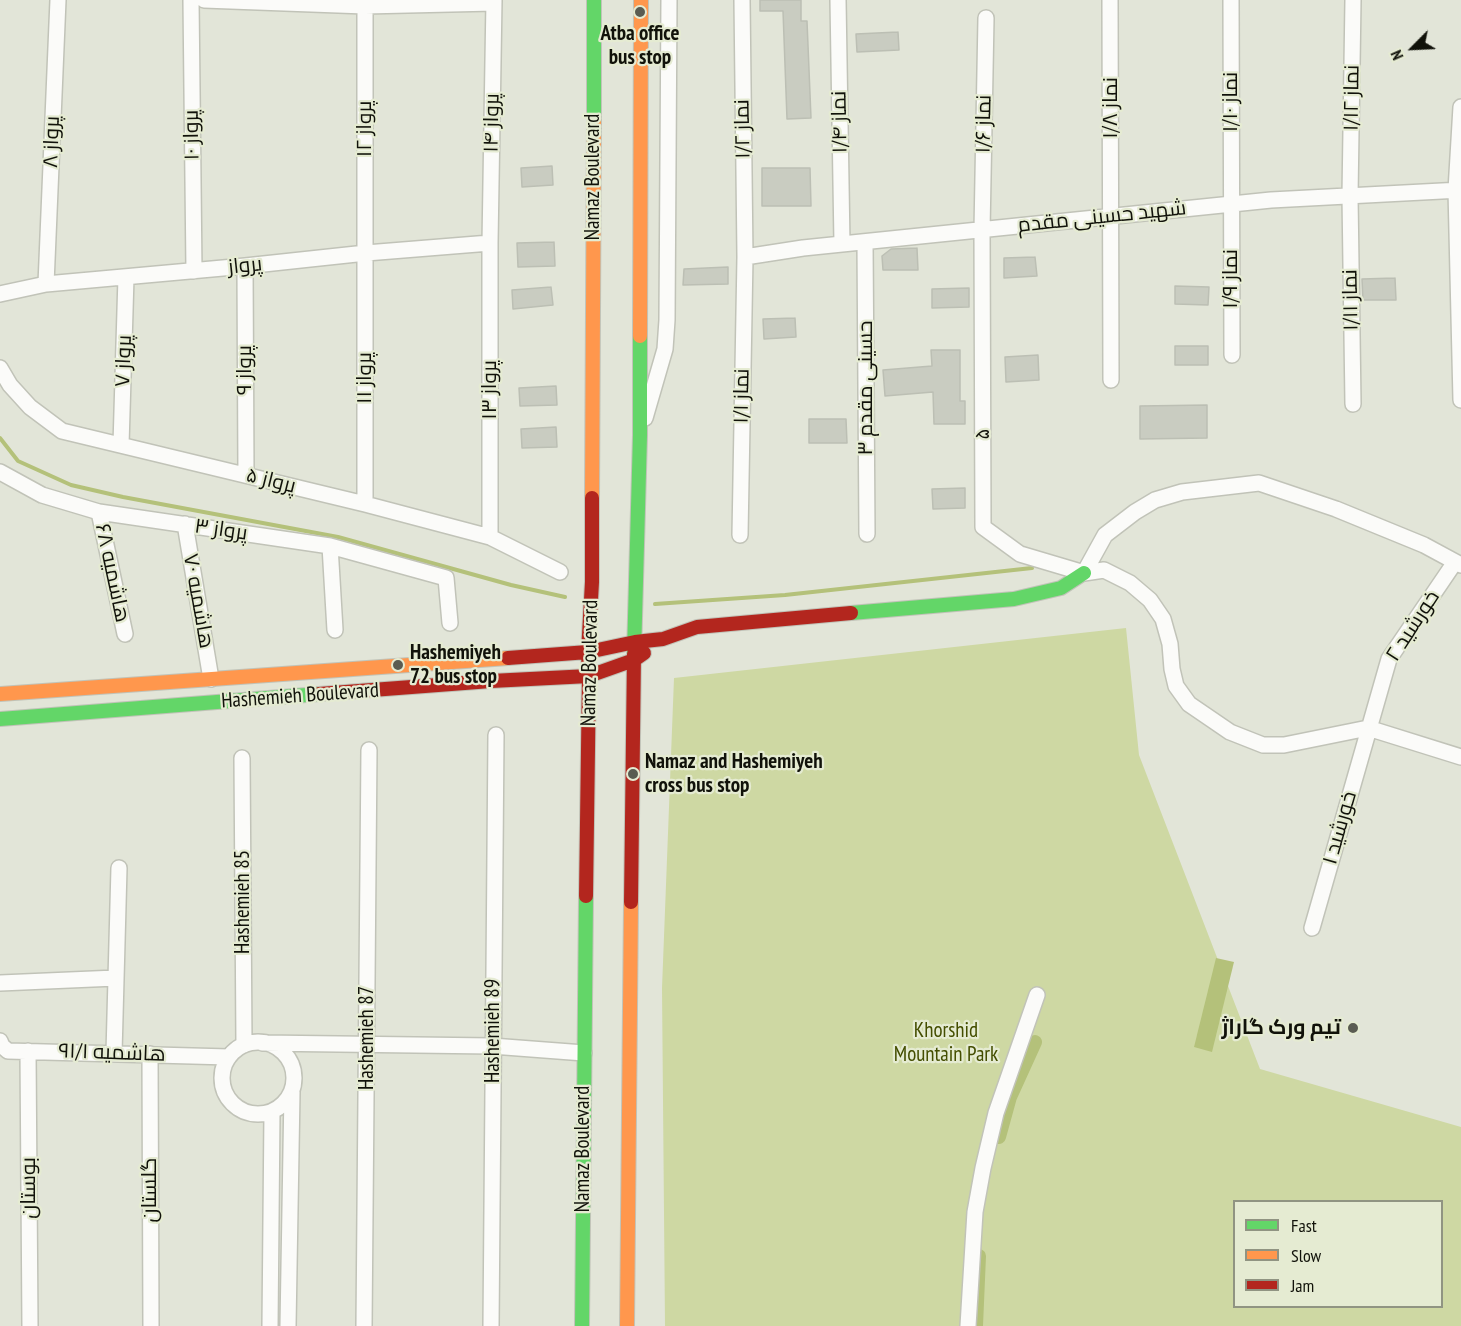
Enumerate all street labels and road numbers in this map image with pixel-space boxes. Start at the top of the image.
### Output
street label: نماز ۱/۱۲ [1339,65,1365,131]
street label: نماز ۱/۱۰ [1218,72,1244,132]
street label: نماز ۱/۸ [1098,77,1124,139]
street label: نماز ۱/۴ [827,90,853,154]
street label: پرواز ۱۴ [479,93,505,153]
street label: نماز ۱/۶ [971,94,997,154]
street label: نماز ۱/۲ [730,99,756,159]
street label: پرواز ۱۲ [352,101,378,157]
street label: پرواز ۱۰ [179,109,205,161]
street label: Namaz Boulevard [580,114,606,240]
street label: پرواز ۸ [38,116,66,168]
street label: شهید حسینی مقدم [1016,196,1188,238]
street label: نماز ۱/۹ [1218,249,1244,309]
street label: پرواز [227,252,263,280]
street label: نماز ۱/۱۱ [1338,269,1364,331]
street label: حسینی مقدم ۳ [853,320,879,456]
street label: پرواز ۷ [110,335,138,387]
street label: پرواز ۹ [232,345,258,395]
street label: پرواز ۱۱ [352,352,378,404]
street label: پرواز ۱۳ [477,360,503,420]
street label: نماز ۱/۱ [729,368,755,424]
street label: ۵ [970,428,996,440]
street label: پرواز ۵ [243,463,299,499]
street label: پرواز ۳ [193,514,249,546]
street label: هاشمیه ۶۸ [89,521,135,625]
street label: هاشمیه ۷۰ [177,552,219,650]
street label: خورشید ۲ [1381,586,1445,666]
street label: Namaz Boulevard [576,600,604,726]
street label: Hashemieh Boulevard [220,678,380,714]
street label: خورشید ۱ [1318,788,1362,868]
street label: Hashemieh 85 [230,850,256,954]
street label: Hashemieh 89 [480,979,506,1083]
street label: Hashemieh 87 [354,986,380,1090]
street label: هاشمیه ۹۱/۱ [58,1039,166,1067]
street label: Namaz Boulevard [570,1086,596,1212]
street label: بوستان [16,1157,42,1219]
street label: گلستان [137,1157,163,1223]

